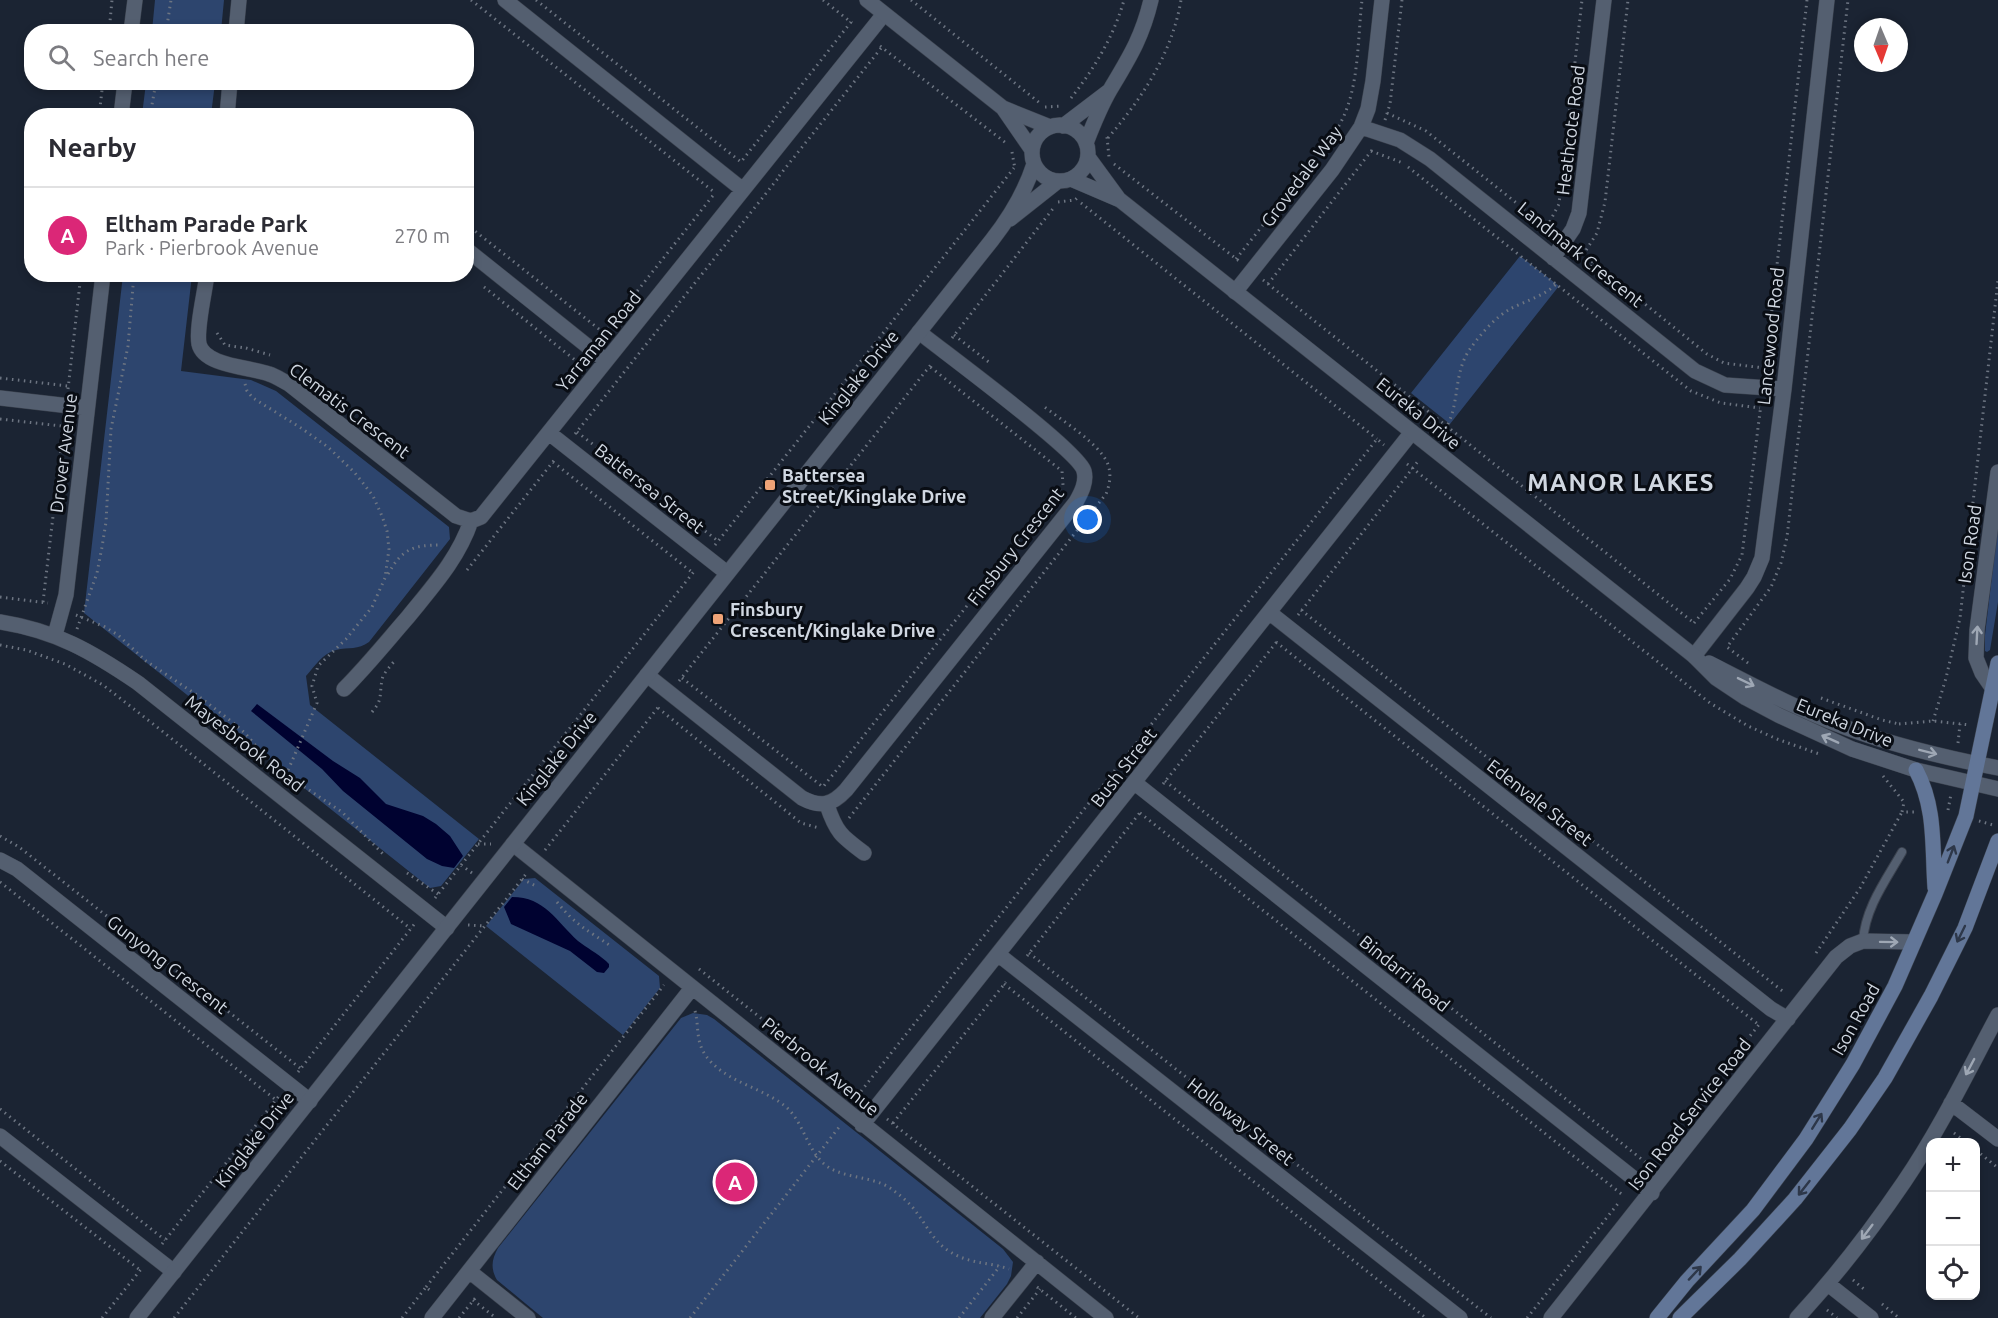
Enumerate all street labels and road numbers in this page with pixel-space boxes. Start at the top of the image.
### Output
street label: Heathcote Road [1552,64,1588,196]
street label: Grovedale Way [1257,122,1345,230]
street label: Landmark Crescent [1514,197,1648,311]
street label: Lancewood Road [1753,266,1787,406]
street label: Yarraman Road [552,287,644,395]
street label: Kinglake Drive [814,326,902,428]
street label: Clematis Crescent [286,358,414,462]
street label: Eureka Drive [1373,373,1465,453]
street label: Drover Avenue [46,392,80,514]
street label: Battersea Street [591,439,709,537]
street label: Finsbury Crescent [963,483,1067,609]
street label: Ison Road [1954,504,1984,584]
street label: Mayesbrook Road [182,691,308,795]
street label: Eureka Drive [1794,694,1896,750]
street label: Kinglake Drive [512,707,600,809]
street label: Bush Street [1086,724,1160,810]
street label: Edenvale Street [1484,755,1596,849]
street label: Gunyong Crescent [104,911,232,1017]
street label: Bindarri Road [1356,931,1454,1015]
street label: Ison Road [1827,980,1883,1058]
street label: Pierbrook Avenue [759,1013,883,1119]
street label: Ison Road Service Road [1624,1034,1754,1194]
street label: Holloway Street [1184,1073,1298,1169]
street label: Kinglake Drive [210,1087,298,1191]
street label: Eltham Parade [503,1089,591,1193]

